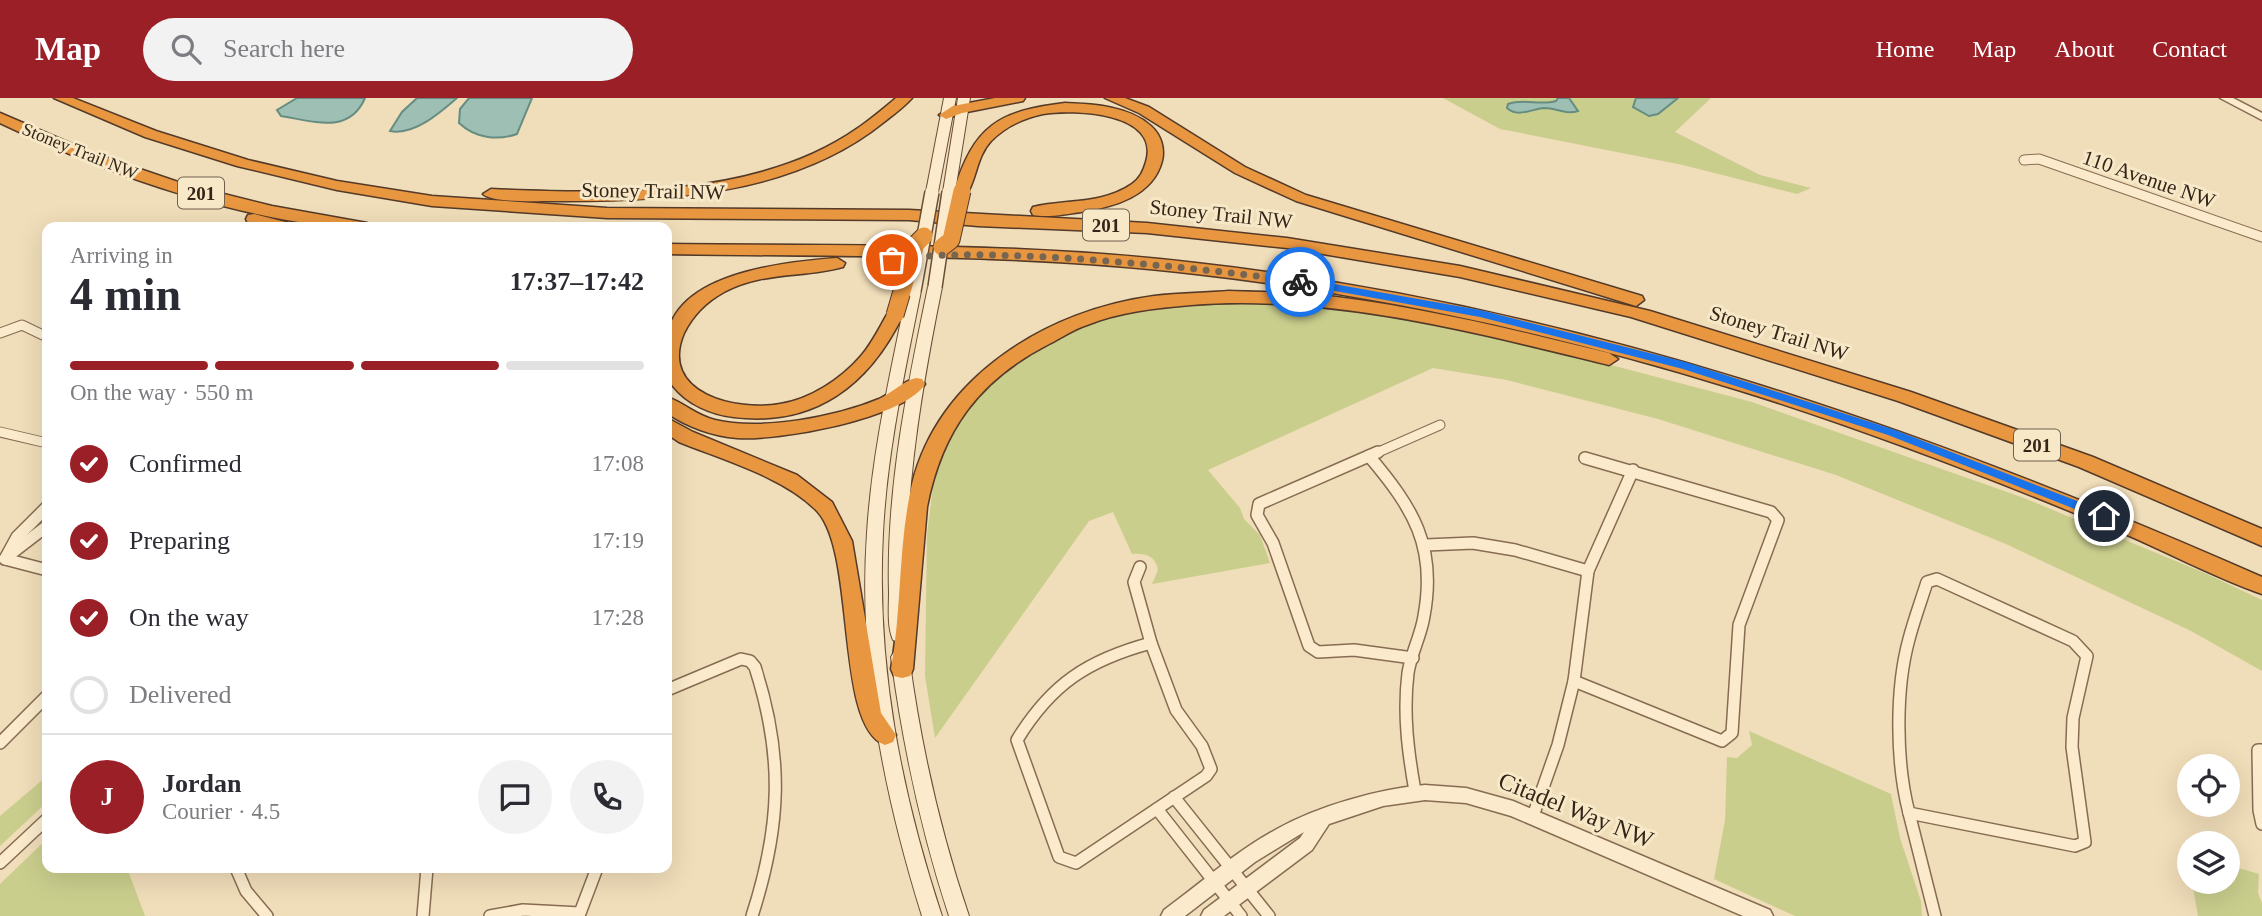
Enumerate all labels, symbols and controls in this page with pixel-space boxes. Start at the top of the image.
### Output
search box [143,18,633,81]
icon: search [167,30,205,68]
text: Map [35,31,101,67]
text: Search here [223,34,345,63]
text: Home [1876,36,1934,62]
text: Map [1972,36,2016,62]
text: About [2054,36,2114,62]
text: Contact [2152,36,2227,62]
street label: Stoney Trail NW [19,119,141,183]
street label: 110 Avenue NW [2079,145,2219,213]
road number: 201 [178,178,224,208]
street label: Stoney Trail NW [581,178,725,204]
street label: Stoney Trail NW [1148,195,1294,233]
road number: 201 [1083,209,1129,240]
pin [862,230,922,290]
icon: bag [873,241,911,279]
text: Arriving in [70,243,173,268]
courier [1265,247,1335,317]
icon: bike [1281,263,1319,301]
text: 17:37–17:42 [510,267,644,296]
text: 4 min [70,269,181,320]
street label: Stoney Trail NW [1707,301,1851,366]
text: On the way · 550 m [70,380,253,405]
road number: 201 [2014,430,2060,460]
icon: check [70,445,108,483]
text: Confirmed [129,449,242,478]
text: 17:08 [592,451,644,476]
pin [2074,486,2134,546]
icon: home [2085,497,2123,535]
icon: check [70,522,108,560]
text: Preparing [129,526,230,555]
text: 17:19 [592,528,644,553]
icon: check [70,599,108,637]
text: On the way [129,603,249,632]
text: 17:28 [592,605,644,630]
text: Delivered [129,680,232,709]
map controls [2177,754,2240,894]
button: locate [2177,754,2240,817]
button: chat [478,760,552,834]
button: phone [570,760,644,834]
street label: Citadel Way NW [1495,767,1657,853]
text: Jordan [162,769,241,798]
text: J [101,782,114,811]
text: Courier · 4.5 [162,799,280,824]
button: layers [2177,831,2240,894]

